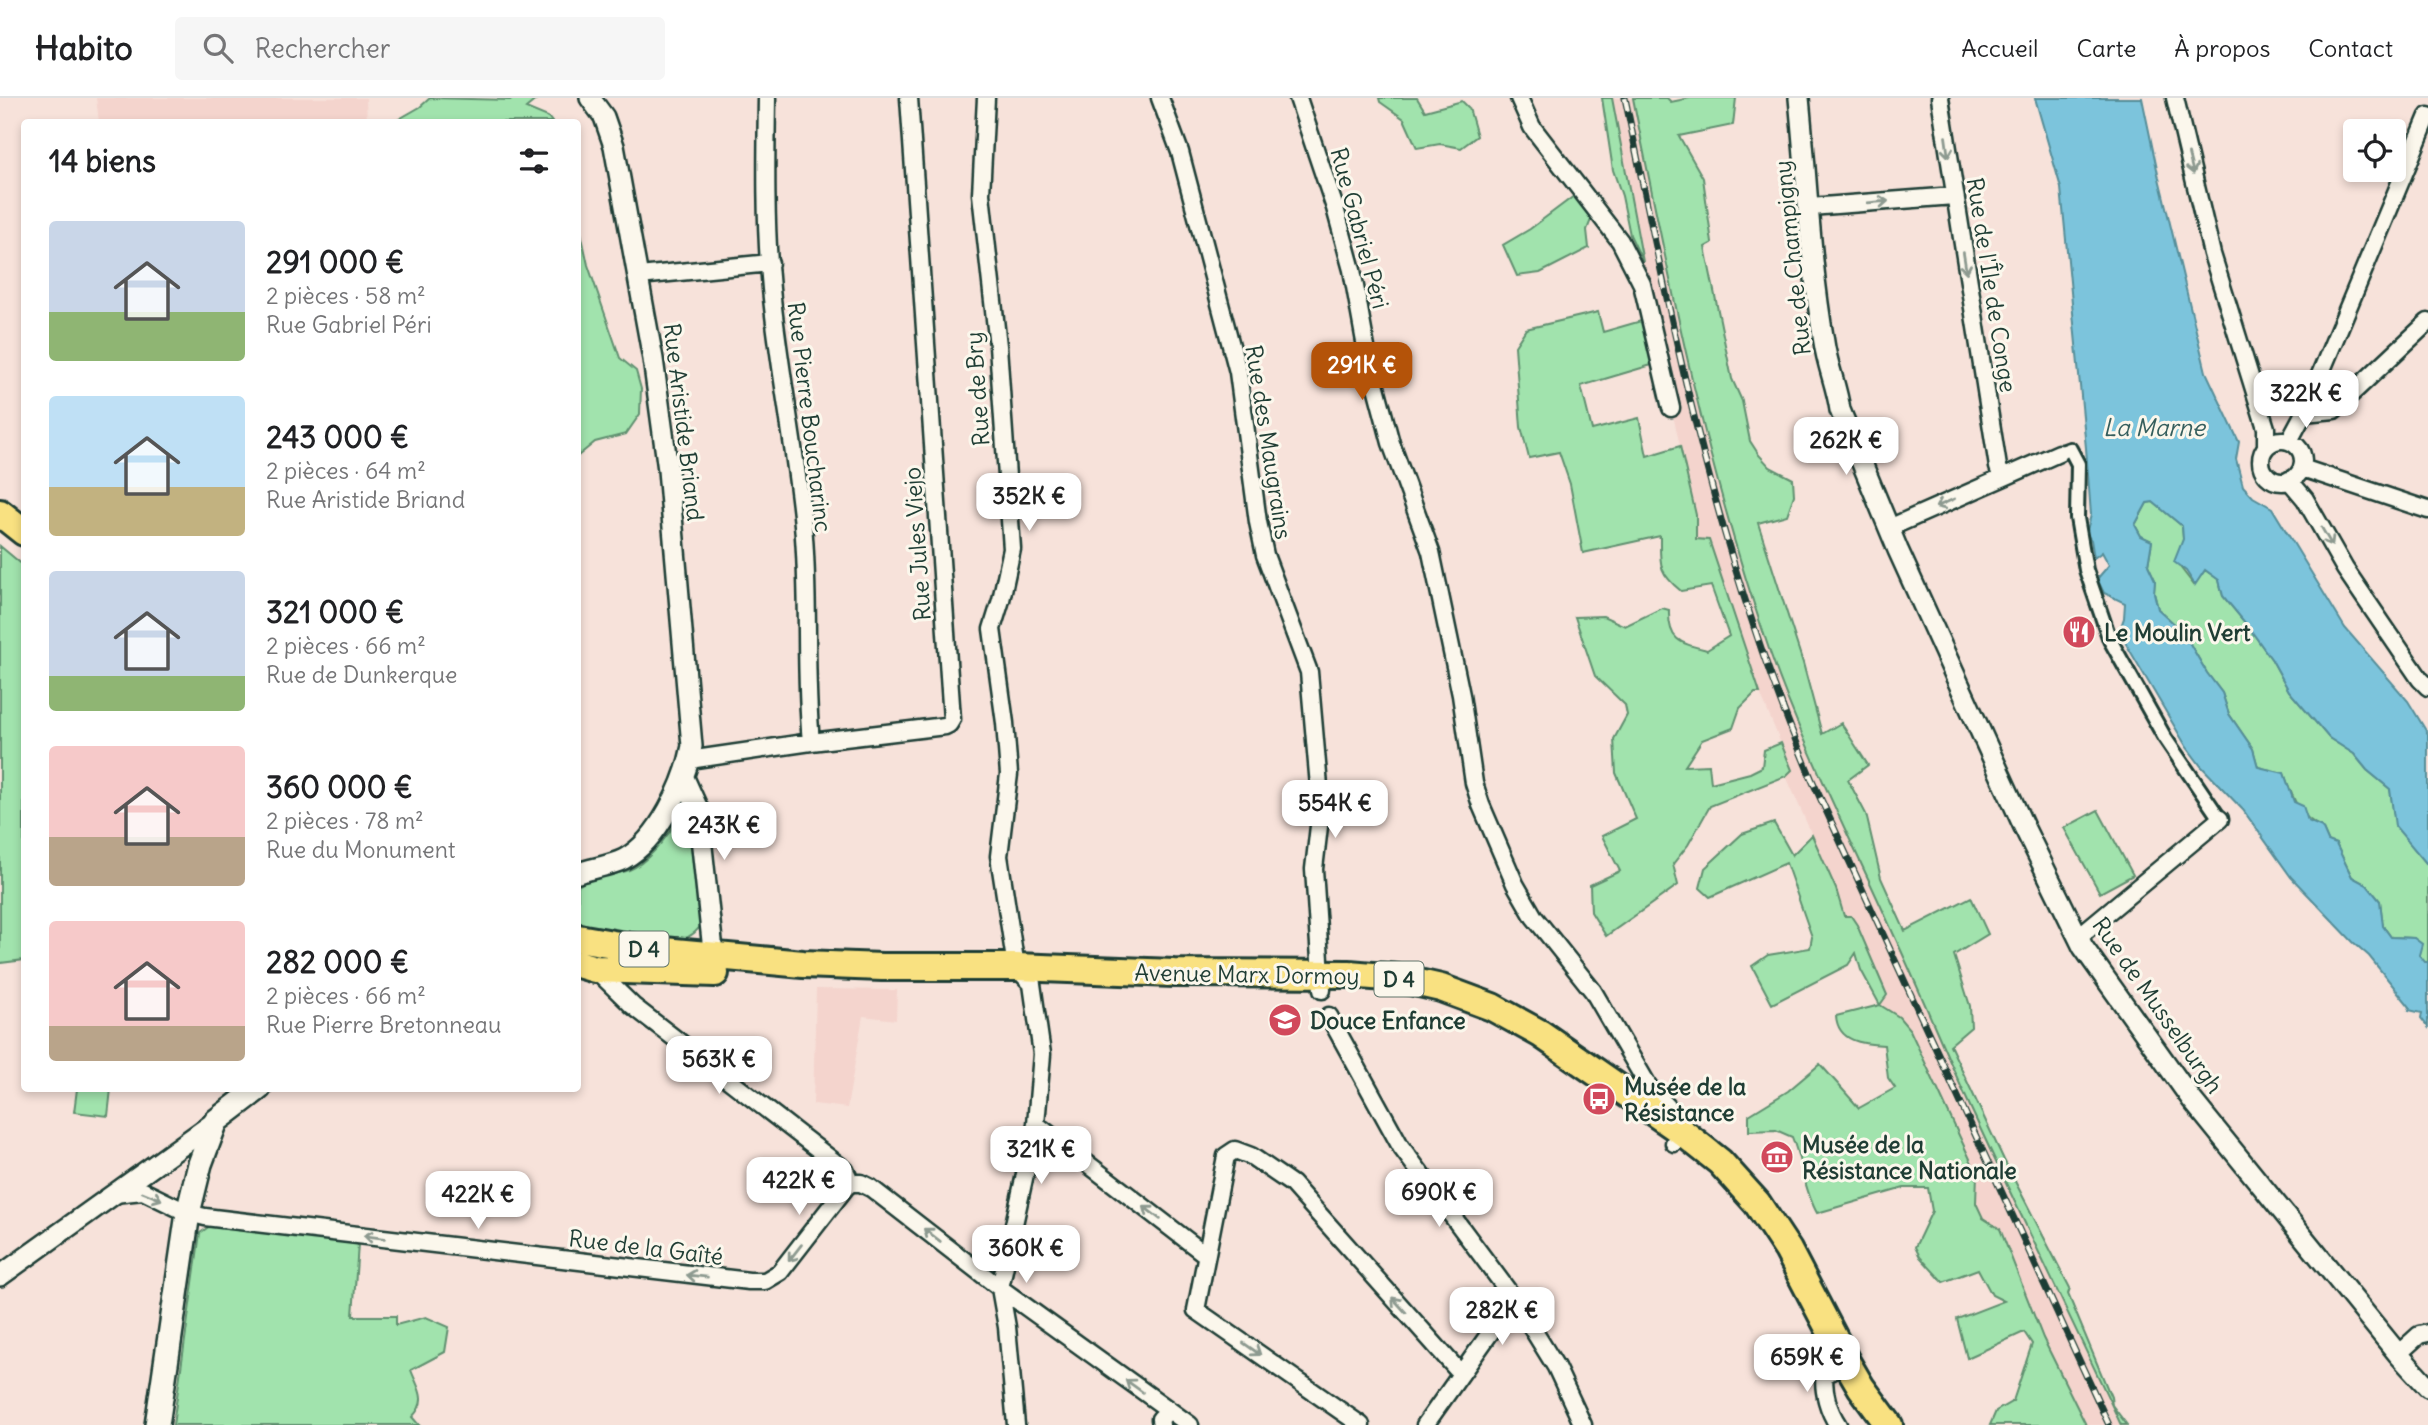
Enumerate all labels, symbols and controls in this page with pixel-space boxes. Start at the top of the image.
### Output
search box [175,17,665,80]
text: Habito [35,27,133,69]
icon: search [199,29,237,67]
text: Rechercher [255,32,390,65]
text: Accueil [1961,33,2038,63]
text: Carte [2076,33,2136,63]
text: À propos [2174,33,2270,63]
text: Contact [2308,33,2393,63]
map controls [2343,119,2406,182]
button: locate [2343,119,2406,182]
one-way arrow [1941,135,1954,158]
text: 14 biens [49,142,156,180]
icon: filters [515,142,553,180]
street label: Rue Gabriel Péri [1325,144,1395,312]
one-way arrow [2185,152,2198,175]
street label: Rue de Champigny [1767,159,1817,357]
street label: Rue de l'Île de Conge [1961,175,2023,395]
one-way arrow [1866,195,1888,208]
text: 291 000 € [266,243,404,281]
icon: home [105,249,189,333]
one-way arrow [1959,251,1972,274]
text: 2 pièces · 58 m² [266,281,426,310]
street label: Rue Pierre Boucharinc [781,300,839,534]
text: Rue Gabriel Péri [266,310,432,339]
street label: Rue Aristide Briand [657,321,711,523]
street label: Rue de Bry [959,331,995,447]
pin: 291K € [1305,342,1419,402]
street label: Rue des Maugrains [1239,343,1299,541]
text: 291K € [1327,350,1397,379]
pin: 322K € [2249,370,2363,430]
text: 322K € [2270,378,2342,407]
water label: La Marne [2103,412,2207,442]
text: 243 000 € [266,418,409,456]
pin: 262K € [1789,418,1903,477]
icon: home [105,424,189,508]
text: 262K € [1810,425,1882,454]
text: 2 pièces · 64 m² [266,456,426,485]
street label: Rue Jules Viejo [897,466,937,622]
pin: 352K € [972,474,1086,533]
text: 352K € [992,481,1066,510]
text: Rue Aristide Briand [266,485,465,514]
one-way arrow [1935,497,1956,510]
one-way arrow [2320,526,2334,546]
text: 321 000 € [266,593,404,631]
icon: home [105,599,189,683]
restaurant icon: Le Moulin Vert [2060,613,2098,651]
place label: Le Moulin Vert [2104,618,2251,647]
text: 2 pièces · 66 m² [266,631,426,660]
text: Rue de Dunkerque [266,660,458,689]
text: 360 000 € [266,768,413,806]
icon: home [105,774,189,858]
pin: 554K € [1278,780,1392,840]
text: 554K € [1298,788,1372,817]
pin: 243K € [667,802,781,862]
text: 2 pièces · 78 m² [266,806,424,835]
text: 243K € [687,810,761,839]
text: Rue du Monument [266,835,456,864]
street label: Rue de Musselburgh [2086,911,2230,1099]
road number: D 4 [620,932,668,966]
text: 282 000 € [266,943,409,981]
icon: home [105,949,189,1033]
street label: Avenue Marx Dormoy [1134,958,1360,990]
road number: D 4 [1374,962,1424,996]
text: 2 pièces · 66 m² [266,981,426,1010]
school or university icon: Douce Enfance [1266,1001,1304,1039]
place label: Douce Enfance [1310,1006,1466,1035]
text: Rue Pierre Bretonneau [266,1010,501,1039]
pin: 563K € [662,1037,776,1096]
text: 563K € [682,1044,756,1073]
place label: Musée de la Résistance [1624,1072,1746,1127]
bus stop icon: Musée de la Résistance [1580,1080,1618,1118]
pin: 321K € [984,1126,1098,1186]
place label: Musée de la Résistance Nationale [1802,1130,2017,1185]
text: 321K € [1006,1134,1076,1163]
museum icon: Musée de la Résistance Nationale [1758,1138,1796,1176]
pin: 422K € [742,1158,856,1217]
text: 422K € [763,1165,835,1194]
pin: 690K € [1382,1170,1496,1229]
pin: 422K € [421,1172,535,1231]
text: 690K € [1401,1177,1477,1206]
text: 422K € [442,1179,514,1208]
one-way arrow [141,1190,162,1203]
one-way arrow [1144,1206,1162,1221]
street label: Rue de la Gaîté [567,1223,725,1271]
pin: 360K € [969,1226,1083,1285]
one-way arrow [924,1228,942,1243]
one-way arrow [363,1230,386,1243]
text: 360K € [988,1233,1064,1262]
one-way arrow [787,1243,802,1262]
one-way arrow [686,1269,709,1282]
pin: 282K € [1445,1288,1559,1347]
text: 282K € [1466,1295,1538,1324]
one-way arrow [1391,1296,1407,1314]
pin: 659K € [1750,1334,1864,1394]
one-way arrow [1242,1342,1261,1356]
text: 659K € [1770,1342,1844,1371]
one-way arrow [1125,1379,1144,1393]

